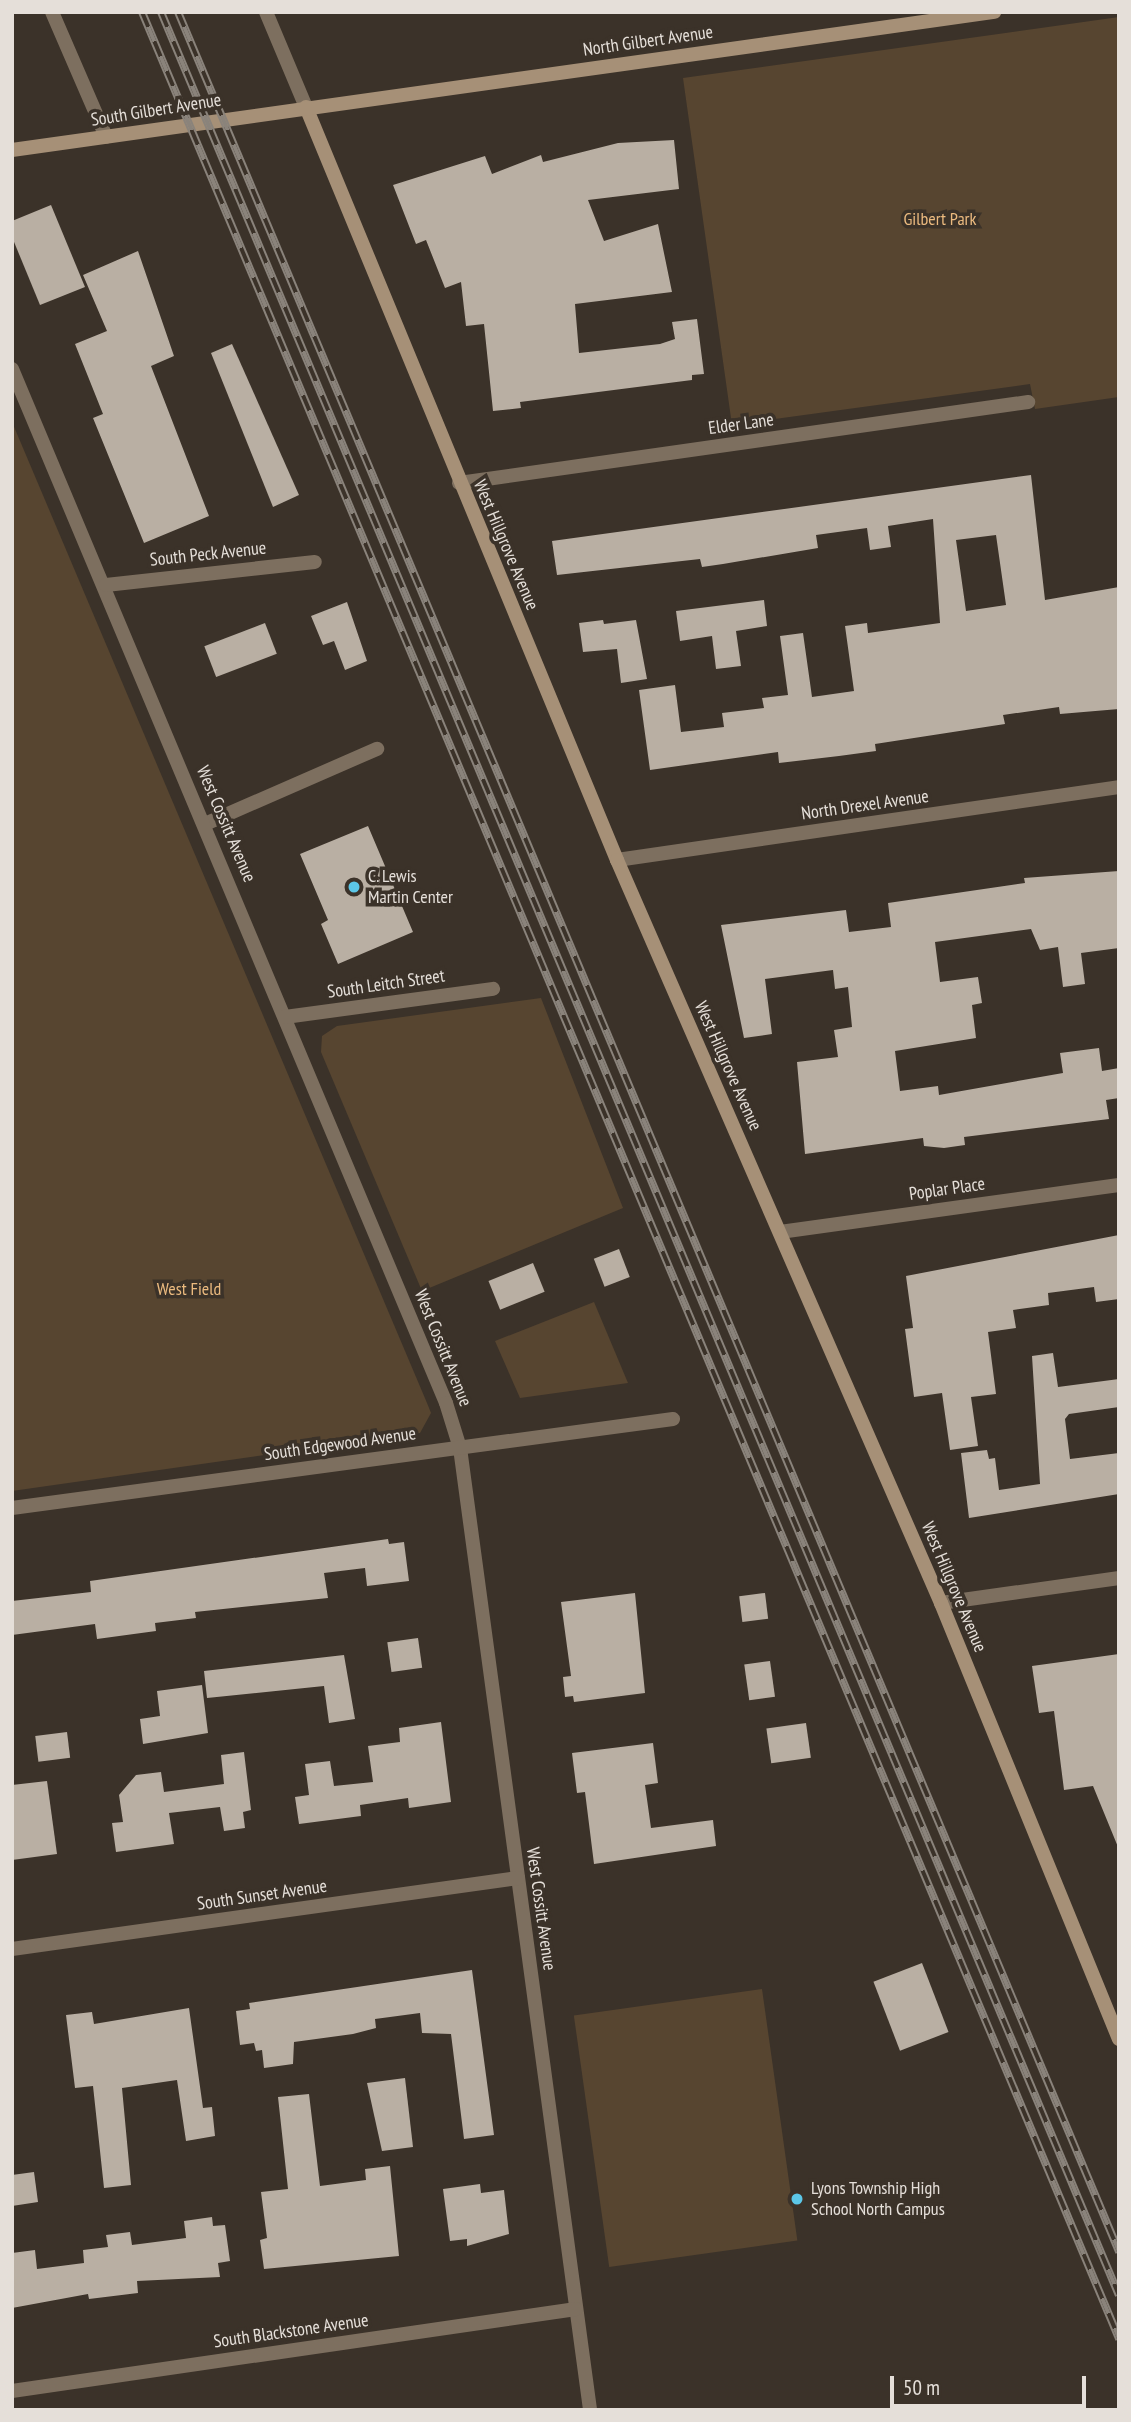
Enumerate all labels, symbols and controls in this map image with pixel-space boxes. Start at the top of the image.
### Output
street label: North Gilbert Avenue [581,21,715,61]
street label: South Gilbert Avenue [89,89,223,131]
park label: Gilbert Park [903,208,977,230]
street label: Elder Lane [707,409,775,439]
street label: West Hillgrove Avenue [469,476,543,614]
street label: South Peck Avenue [148,537,268,571]
street label: West Cossitt Avenue [192,762,260,886]
street label: North Drexel Avenue [800,785,930,825]
place label: C. Lewis Martin Center [368,866,453,908]
marker: C. Lewis Martin Center [346,879,362,895]
street label: South Leitch Street [326,965,446,1003]
street label: West Hillgrove Avenue [690,998,766,1134]
street label: Poplar Place [908,1173,986,1205]
park label: West Field [157,1278,221,1300]
street label: West Cossitt Avenue [410,1286,476,1410]
street label: South Edgewood Avenue [262,1423,418,1465]
street label: West Hillgrove Avenue [917,1518,991,1656]
street label: West Cossitt Avenue [522,1846,560,1972]
street label: South Sunset Avenue [196,1875,328,1915]
place label: Lyons Township High School North Campus [811,2178,945,2220]
marker: Lyons Township High School North Campus [789,2191,805,2207]
street label: South Blackstone Avenue [212,2309,370,2353]
scale bar [893,2362,1089,2406]
text: 50 m [903,2374,940,2401]

